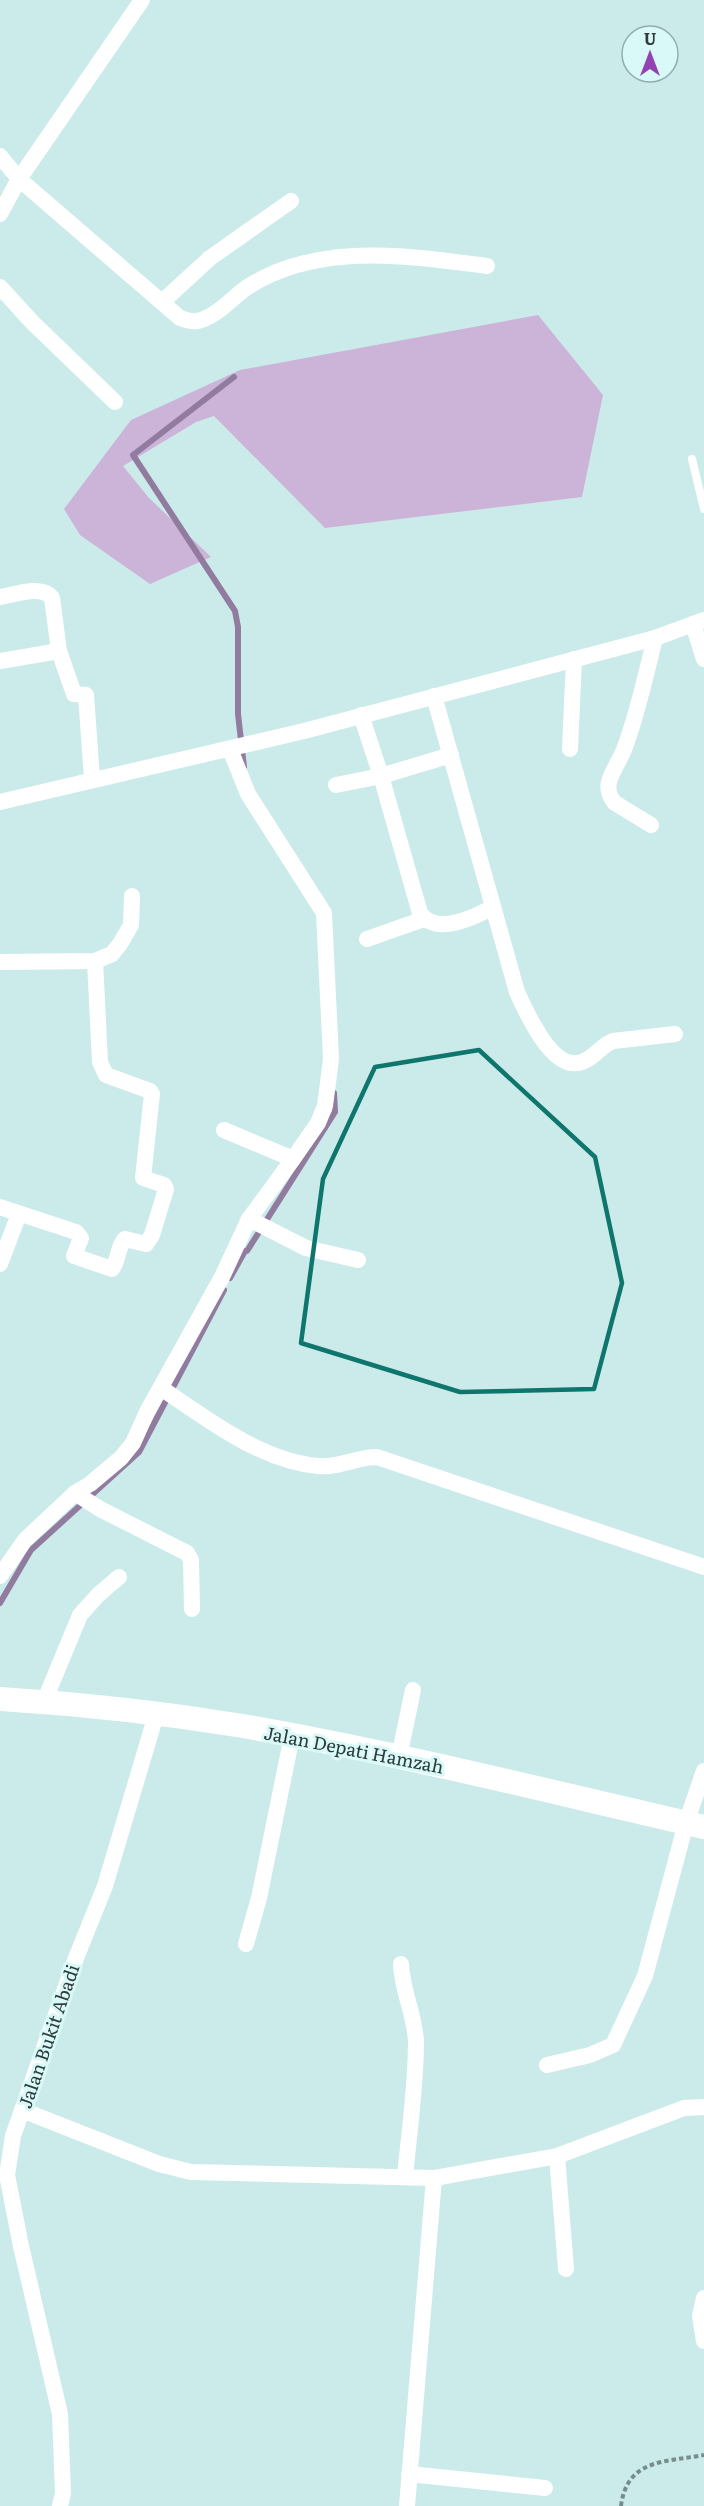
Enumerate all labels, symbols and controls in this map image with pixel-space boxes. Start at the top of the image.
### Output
north arrow [620,24,680,84]
text: U [644,26,657,50]
street label: Jalan Depati Hamzah [262,1718,446,1780]
street label: Jalan Bukit Abadi [11,1960,85,2112]

